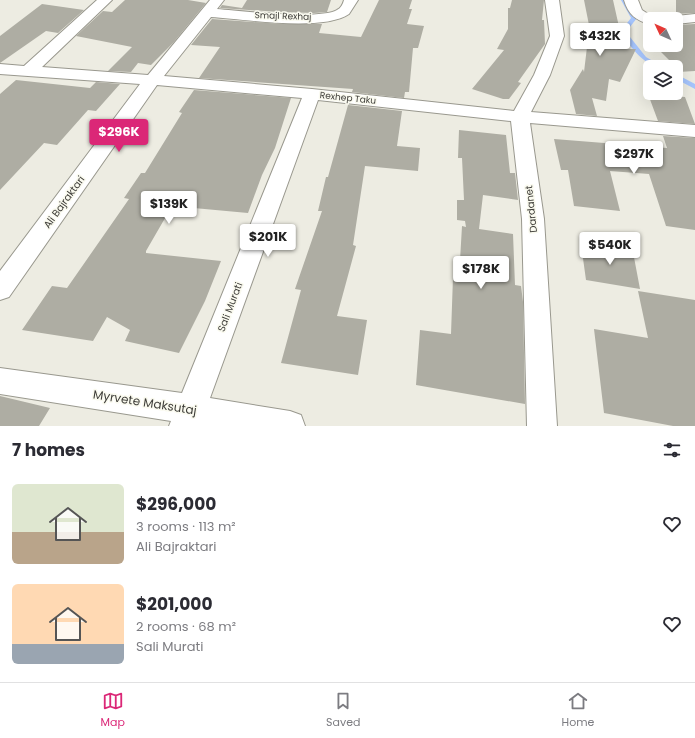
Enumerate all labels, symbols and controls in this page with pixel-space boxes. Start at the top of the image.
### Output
street label: Smajl Rexhaj [254,9,312,23]
north arrow [643,12,683,52]
map controls [643,12,683,100]
pin: $432K [572,23,628,57]
text: $432K [579,26,621,45]
button: layers [643,60,683,100]
street label: Rexhep Taku [319,89,377,107]
pin: $296K [91,119,147,153]
text: $296K [98,122,140,141]
pin: $297K [606,141,662,175]
text: $297K [614,144,654,163]
street label: Ali Bajraktari [40,173,88,231]
street label: Dardanet [521,184,541,233]
pin: $139K [141,191,197,225]
text: $139K [150,194,188,213]
pin: $201K [240,224,296,258]
text: $201K [249,227,287,246]
pin: $540K [582,232,638,266]
text: $540K [588,235,632,254]
pin: $178K [453,256,509,290]
text: $178K [462,259,500,278]
street label: Sali Murati [214,280,246,334]
street label: Myrvete Maksutaj [92,385,198,419]
text: 7 homes [12,438,85,462]
icon: filters [661,439,683,461]
text: $296,000 [136,492,216,516]
icon: home [44,500,92,548]
icon: heart [661,513,683,535]
text: 3 rooms · 113 m² [136,517,236,536]
text: Ali Bajraktari [136,537,217,556]
text: $201,000 [136,592,213,616]
icon: home [44,600,92,648]
icon: heart [661,613,683,635]
text: 2 rooms · 68 m² [136,617,236,636]
text: Sali Murati [136,637,203,656]
tab: Map [101,690,125,731]
tab: Saved [326,690,360,731]
tab: Home [562,690,594,731]

